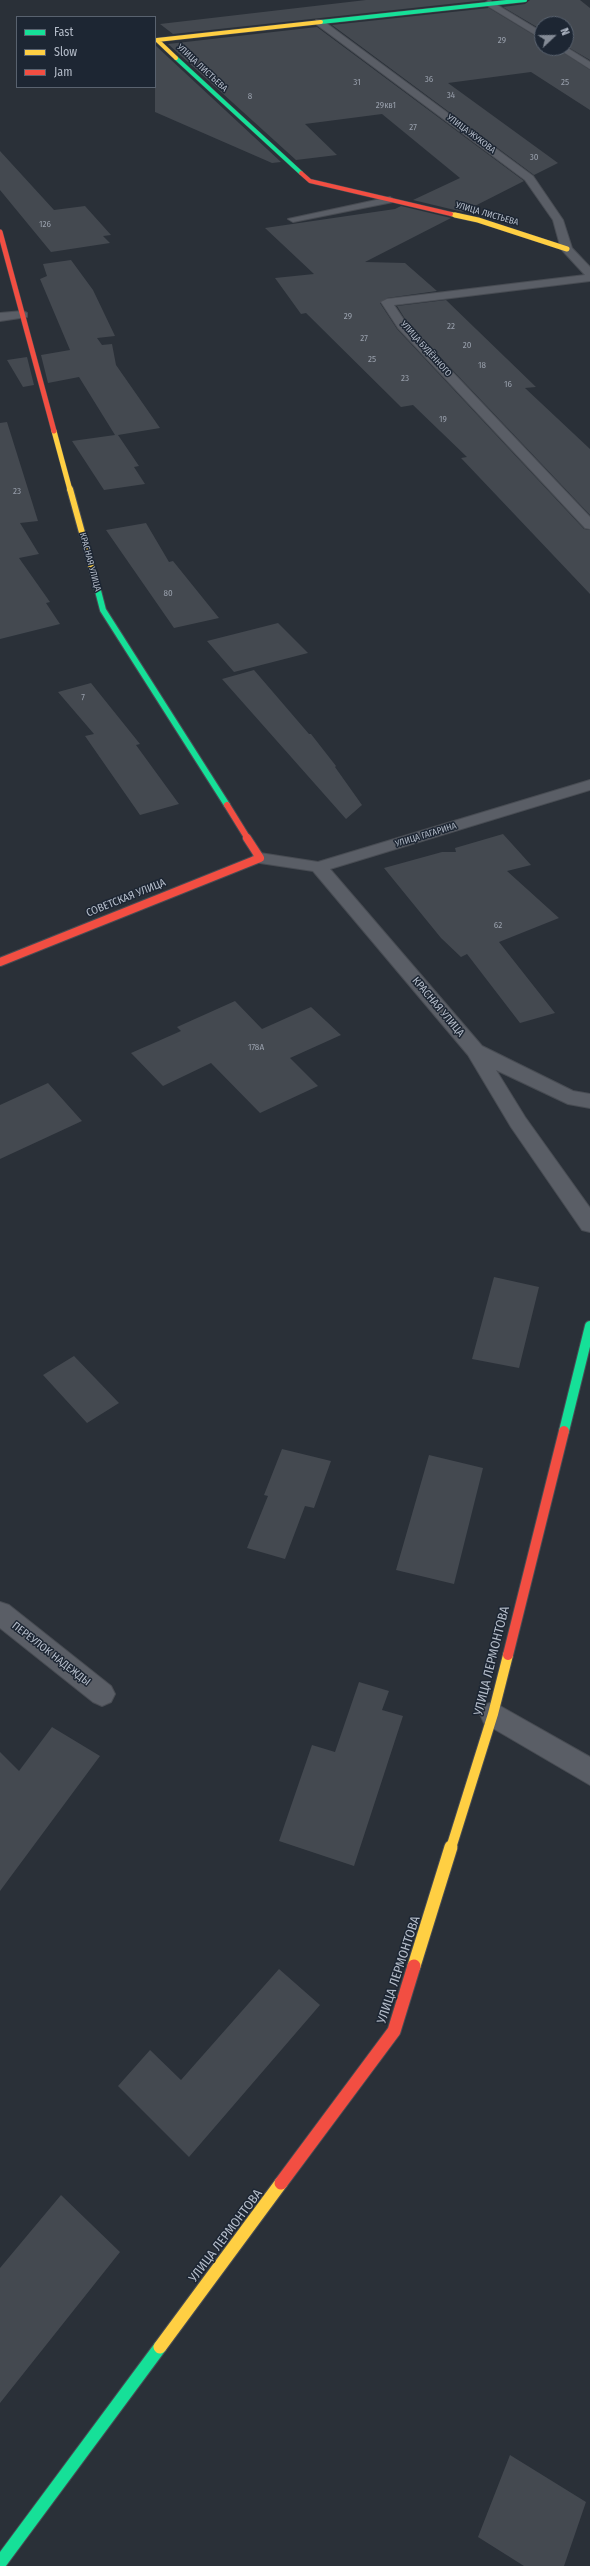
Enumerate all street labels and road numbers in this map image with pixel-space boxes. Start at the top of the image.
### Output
street label: УЛИЦА ЛИСТЬЕВА [174,42,230,94]
street label: УЛИЦА ЖУКОВА [445,112,497,156]
street label: УЛИЦА ЛИСТЬЕВА [454,200,520,228]
street label: УЛИЦА БУДЁННОГО [398,319,454,379]
street label: КРАСНАЯ УЛИЦА [77,531,103,593]
street label: УЛИЦА ГАГАРИНА [394,821,458,849]
street label: СОВЕТСКАЯ УЛИЦА [84,876,168,920]
street label: КРАСНАЯ УЛИЦА [409,974,467,1040]
street label: УЛИЦА ЛЕРМОНТОВА [471,1605,513,1717]
street label: ПЕРЕУЛОК НАДЕЖДЫ [9,1619,93,1689]
street label: УЛИЦА ЛЕРМОНТОВА [374,1914,424,2026]
street label: УЛИЦА ЛЕРМОНТОВА [186,2186,266,2286]

